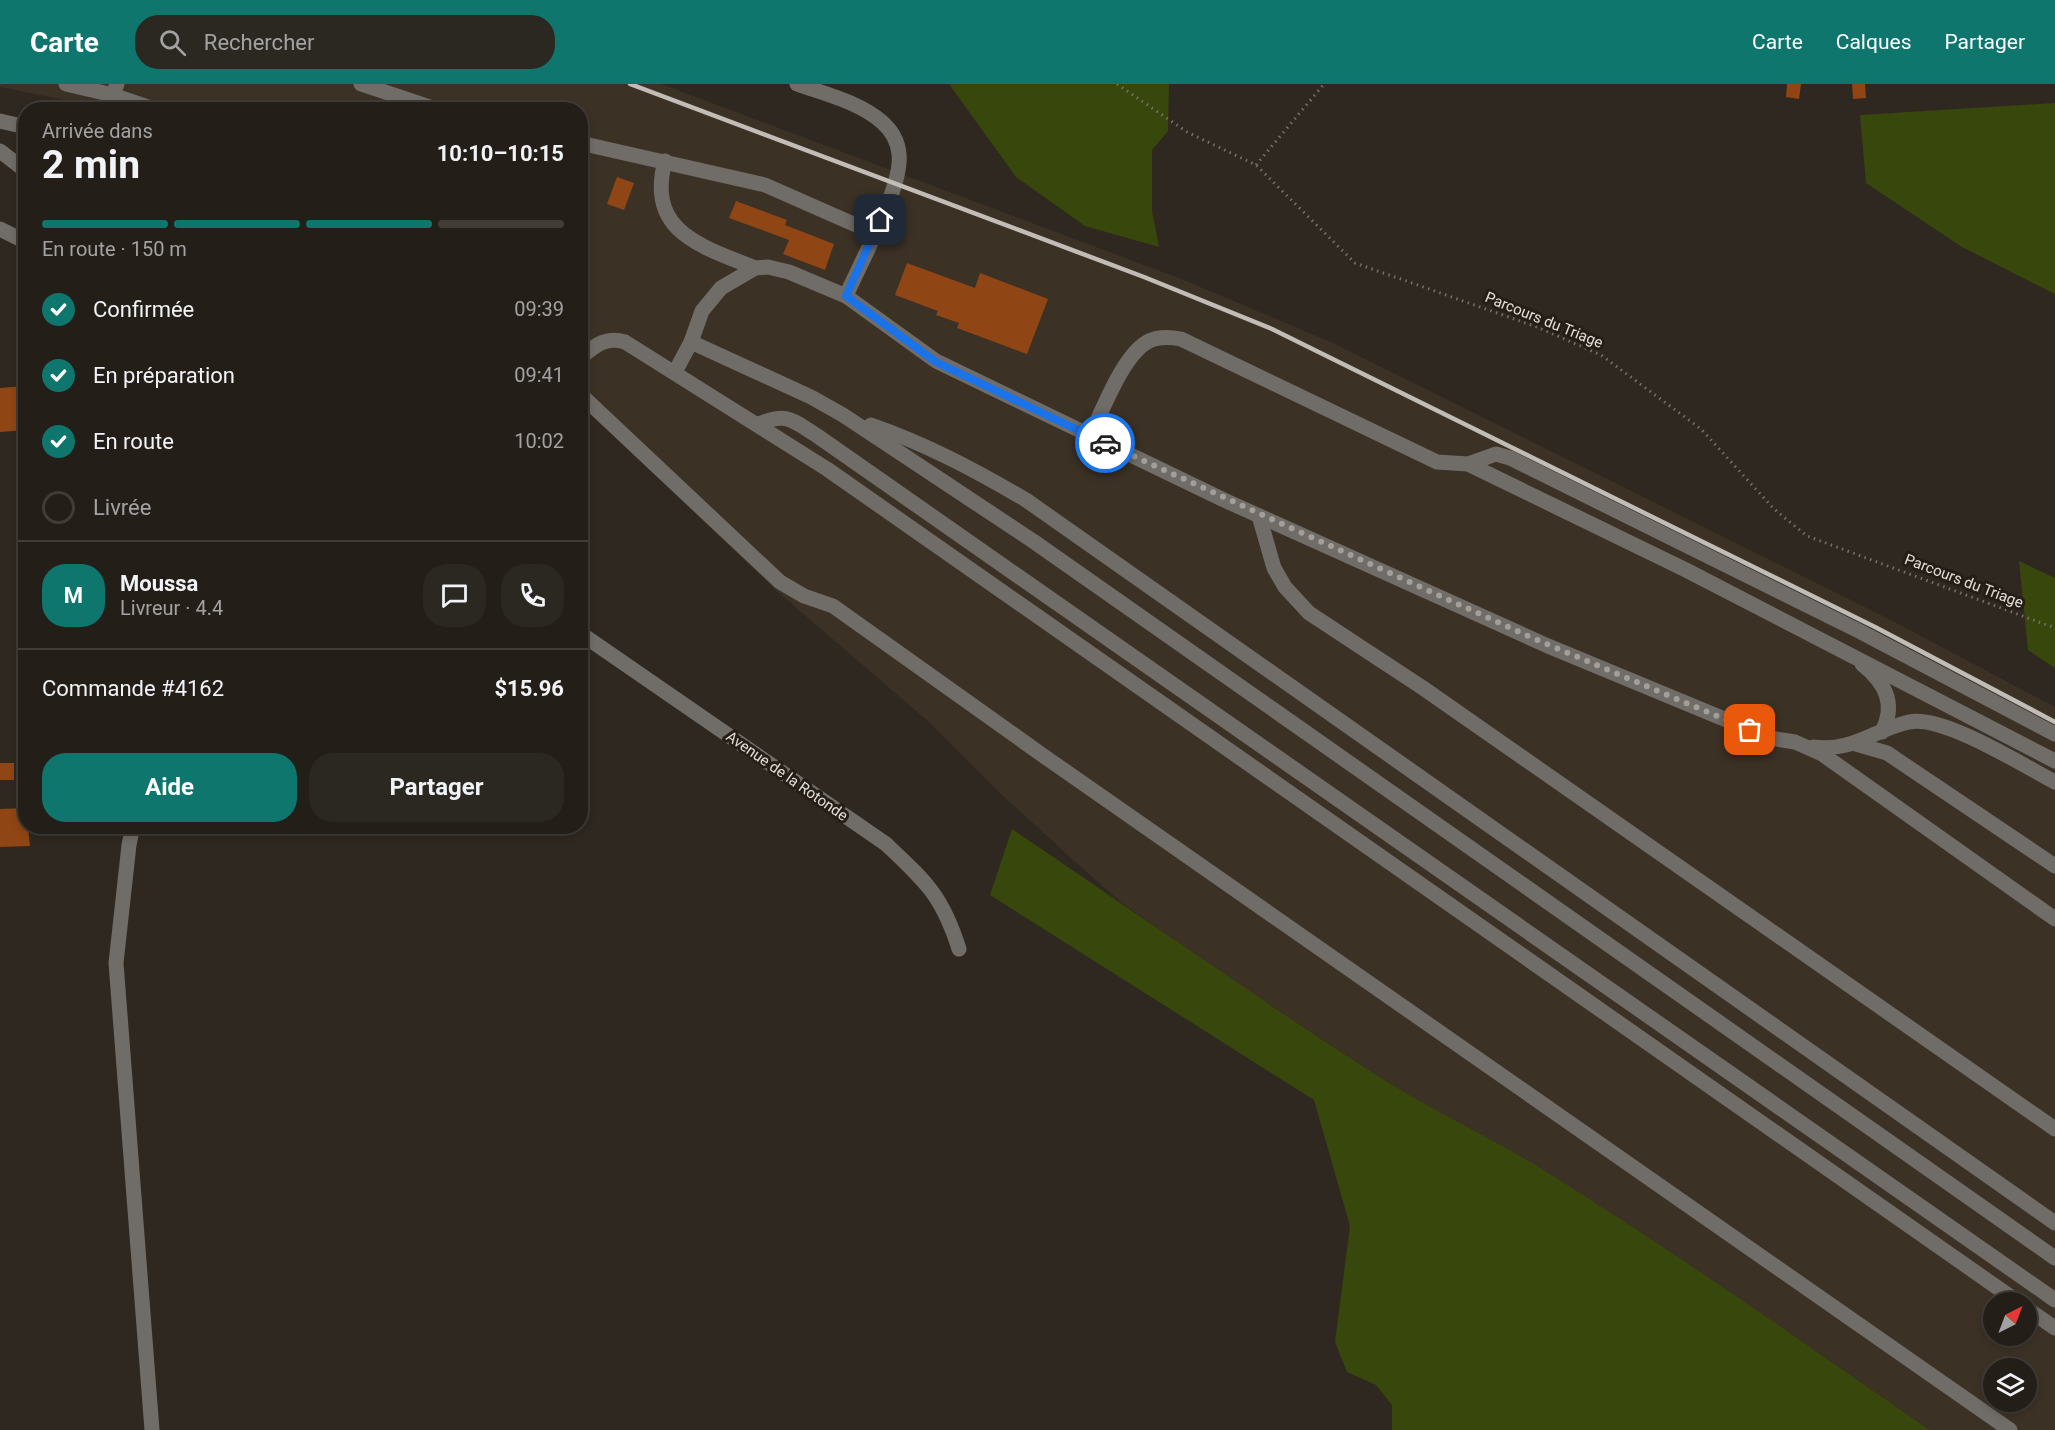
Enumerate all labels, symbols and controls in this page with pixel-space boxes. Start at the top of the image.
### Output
search box [135,15,555,69]
text: Carte [30,26,99,59]
icon: search [156,26,189,59]
text: Rechercher [204,30,314,55]
text: Carte [1752,30,1803,54]
text: Calques [1836,30,1911,54]
text: Partager [1944,30,2025,54]
text: Arrivée dans [42,119,153,143]
text: 10:10–10:15 [437,141,564,166]
text: 2 min [42,142,140,188]
pin [854,194,905,245]
icon: home [863,203,896,236]
text: En route · 150 m [42,237,187,261]
street label: Parcours du Triage [1482,288,1606,352]
icon: check [42,293,75,326]
text: Confirmée [93,297,194,322]
text: 09:39 [514,297,564,321]
icon: check [42,359,75,392]
text: En préparation [93,363,235,388]
text: 09:41 [514,363,564,387]
courier [1075,413,1135,473]
icon: check [42,425,75,458]
icon: car [1089,427,1122,460]
text: En route [93,429,174,454]
text: 10:02 [514,429,564,453]
text: Livrée [93,495,151,520]
street label: Parcours du Triage [1902,550,2026,612]
button: chat [423,564,486,627]
button: phone [501,564,564,627]
text: Moussa [120,571,198,596]
text: M [64,583,83,608]
text: Livreur · 4.4 [120,596,223,620]
text: Commande #4162 [42,676,224,701]
text: $15.96 [495,676,564,701]
pin [1724,704,1775,755]
icon: bag [1733,713,1766,746]
street label: Avenue de la Rotonde [723,727,851,825]
button: Aide [42,753,297,822]
button: Partager [309,753,564,822]
north arrow [1983,1292,2037,1346]
map controls [1983,1292,2037,1412]
button: layers [1983,1358,2037,1412]

